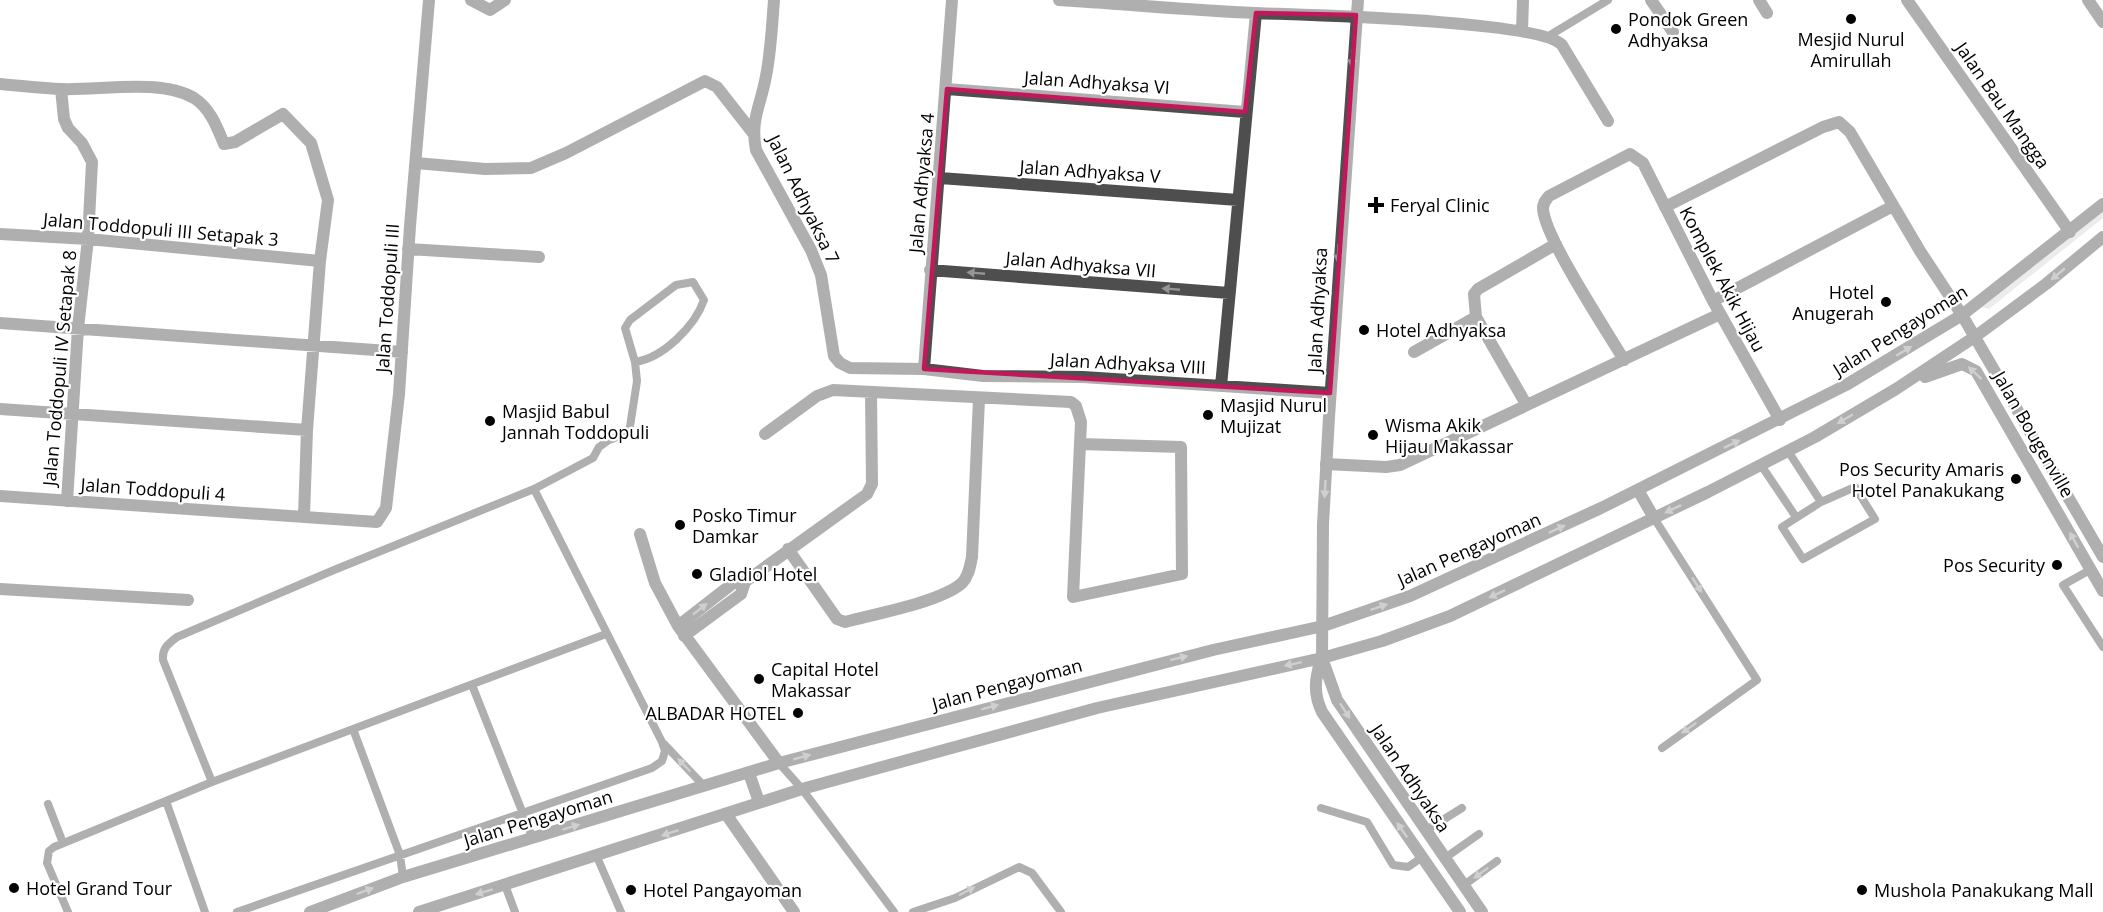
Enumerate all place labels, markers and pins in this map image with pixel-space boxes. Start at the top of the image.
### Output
place label: Pondok Green Adhyaksa [1628,7,1748,52]
marker: Mesjid Nurul Amirullah [1844,12,1858,26]
marker: Pondok Green Adhyaksa [1609,22,1623,36]
place label: Mesjid Nurul Amirullah [1797,27,1905,72]
place label: Feryal Clinic [1390,193,1490,217]
marker: Feryal Clinic [1367,196,1385,214]
place label: Hotel Anugerah [1792,280,1874,325]
marker: Hotel Anugerah [1879,295,1893,309]
place label: Hotel Adhyaksa [1376,318,1506,342]
marker: Hotel Adhyaksa [1357,323,1371,337]
place label: Masjid Nurul Mujizat [1220,393,1327,438]
place label: Masjid Babul Jannah Toddopuli [500,399,649,444]
marker: Masjid Nurul Mujizat [1201,408,1215,422]
place label: Wisma Akik Hijau Makassar [1385,413,1514,458]
marker: Masjid Babul Jannah Toddopuli [483,414,497,428]
marker: Wisma Akik Hijau Makassar [1366,428,1380,442]
place label: Pos Security Amaris Hotel Panakukang [1839,457,2004,502]
marker: Pos Security Amaris Hotel Panakukang [2009,472,2023,486]
place label: Posko Timur Damkar [692,503,797,548]
marker: Posko Timur Damkar [673,518,687,532]
place label: Pos Security [1943,553,2046,577]
marker: Pos Security [2050,558,2064,572]
place label: Gladiol Hotel [709,562,817,586]
marker: Gladiol Hotel [690,567,704,581]
place label: Capital Hotel Makassar [771,657,879,702]
marker: Capital Hotel Makassar [752,672,766,686]
place label: ALBADAR HOTEL [645,701,786,725]
marker: ALBADAR HOTEL [791,706,805,720]
place label: Hotel Grand Tour [26,876,173,900]
place label: Hotel Pangayoman [643,878,802,902]
place label: Mushola Panakukang Mall [1874,878,2094,902]
marker: Hotel Grand Tour [7,881,21,895]
marker: Hotel Pangayoman [624,883,638,897]
marker: Mushola Panakukang Mall [1855,883,1869,897]

